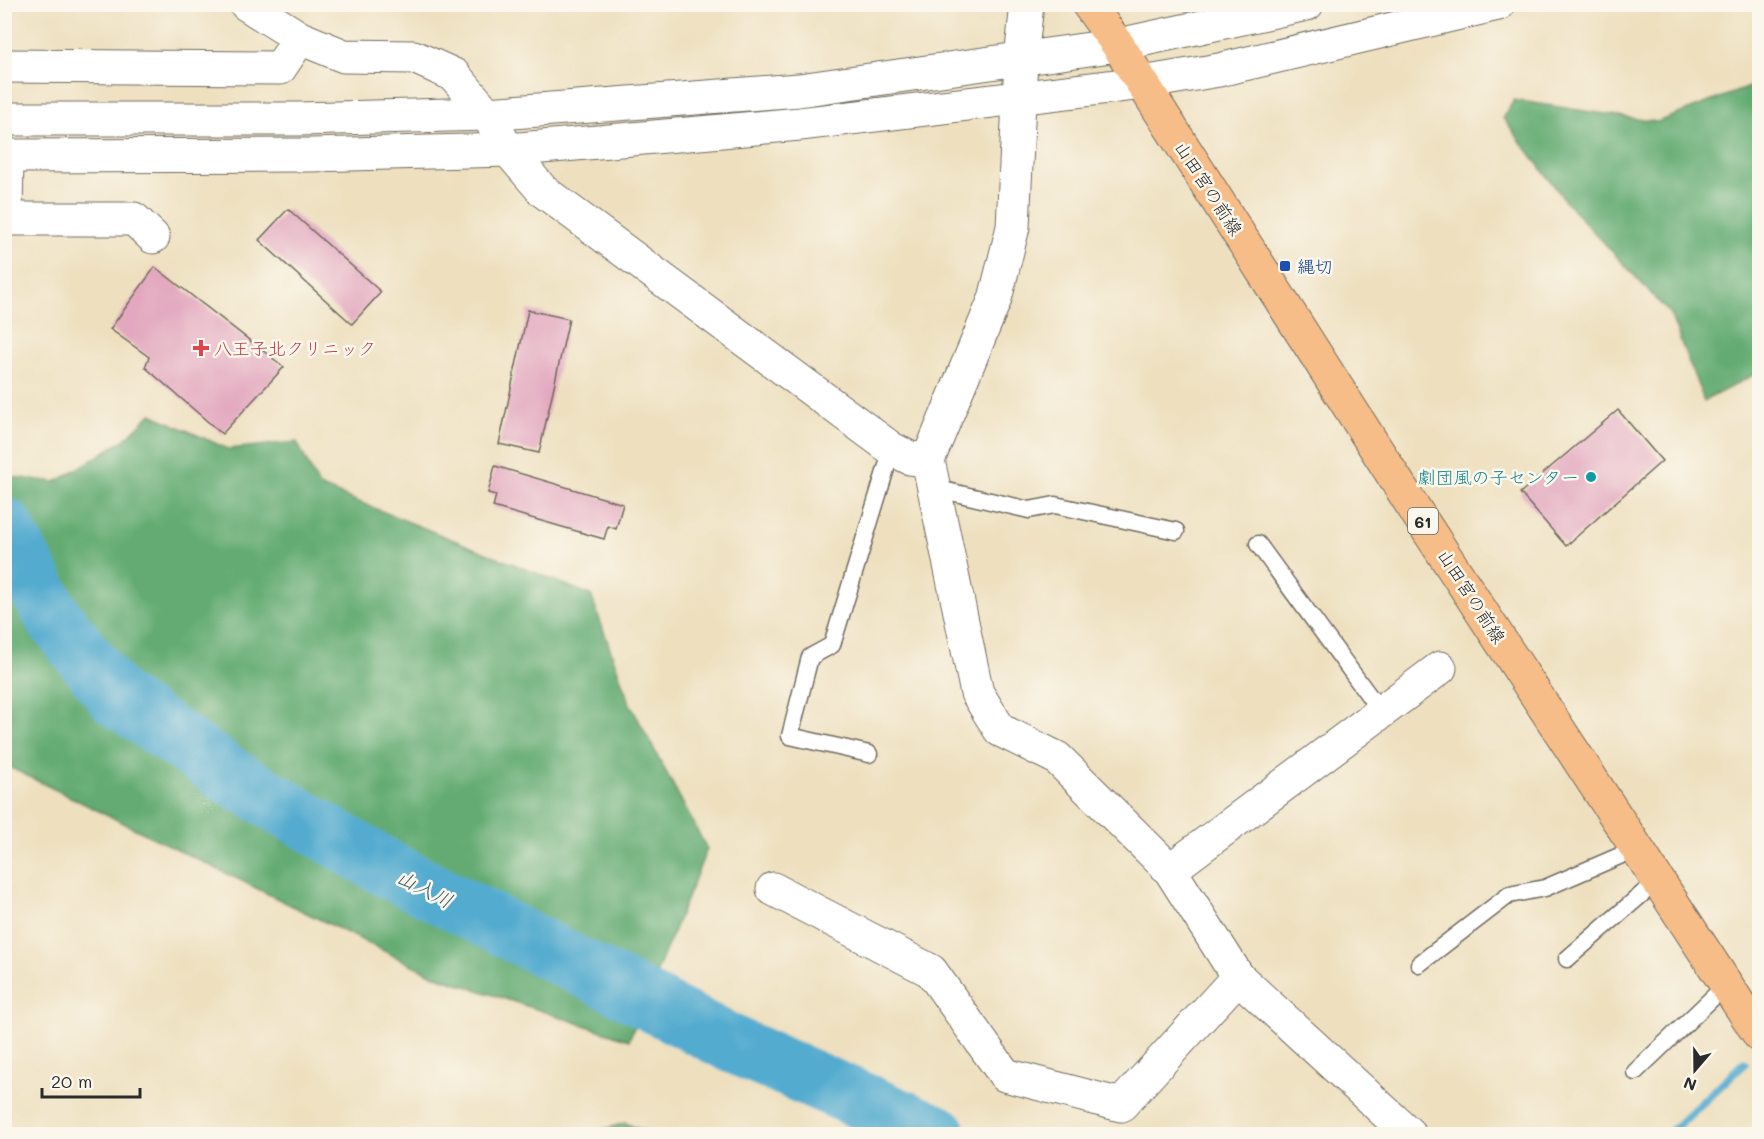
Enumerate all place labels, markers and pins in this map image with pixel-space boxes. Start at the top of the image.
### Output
place label: 縄切 [1297,254,1333,278]
marker: 縄切 [1278,259,1292,273]
place label: 八王子北クリニック [214,336,376,360]
marker: 八王子北クリニック [192,339,210,357]
place label: 劇団風の子センター [1418,465,1579,489]
marker: 劇団風の子センター [1584,470,1598,484]

